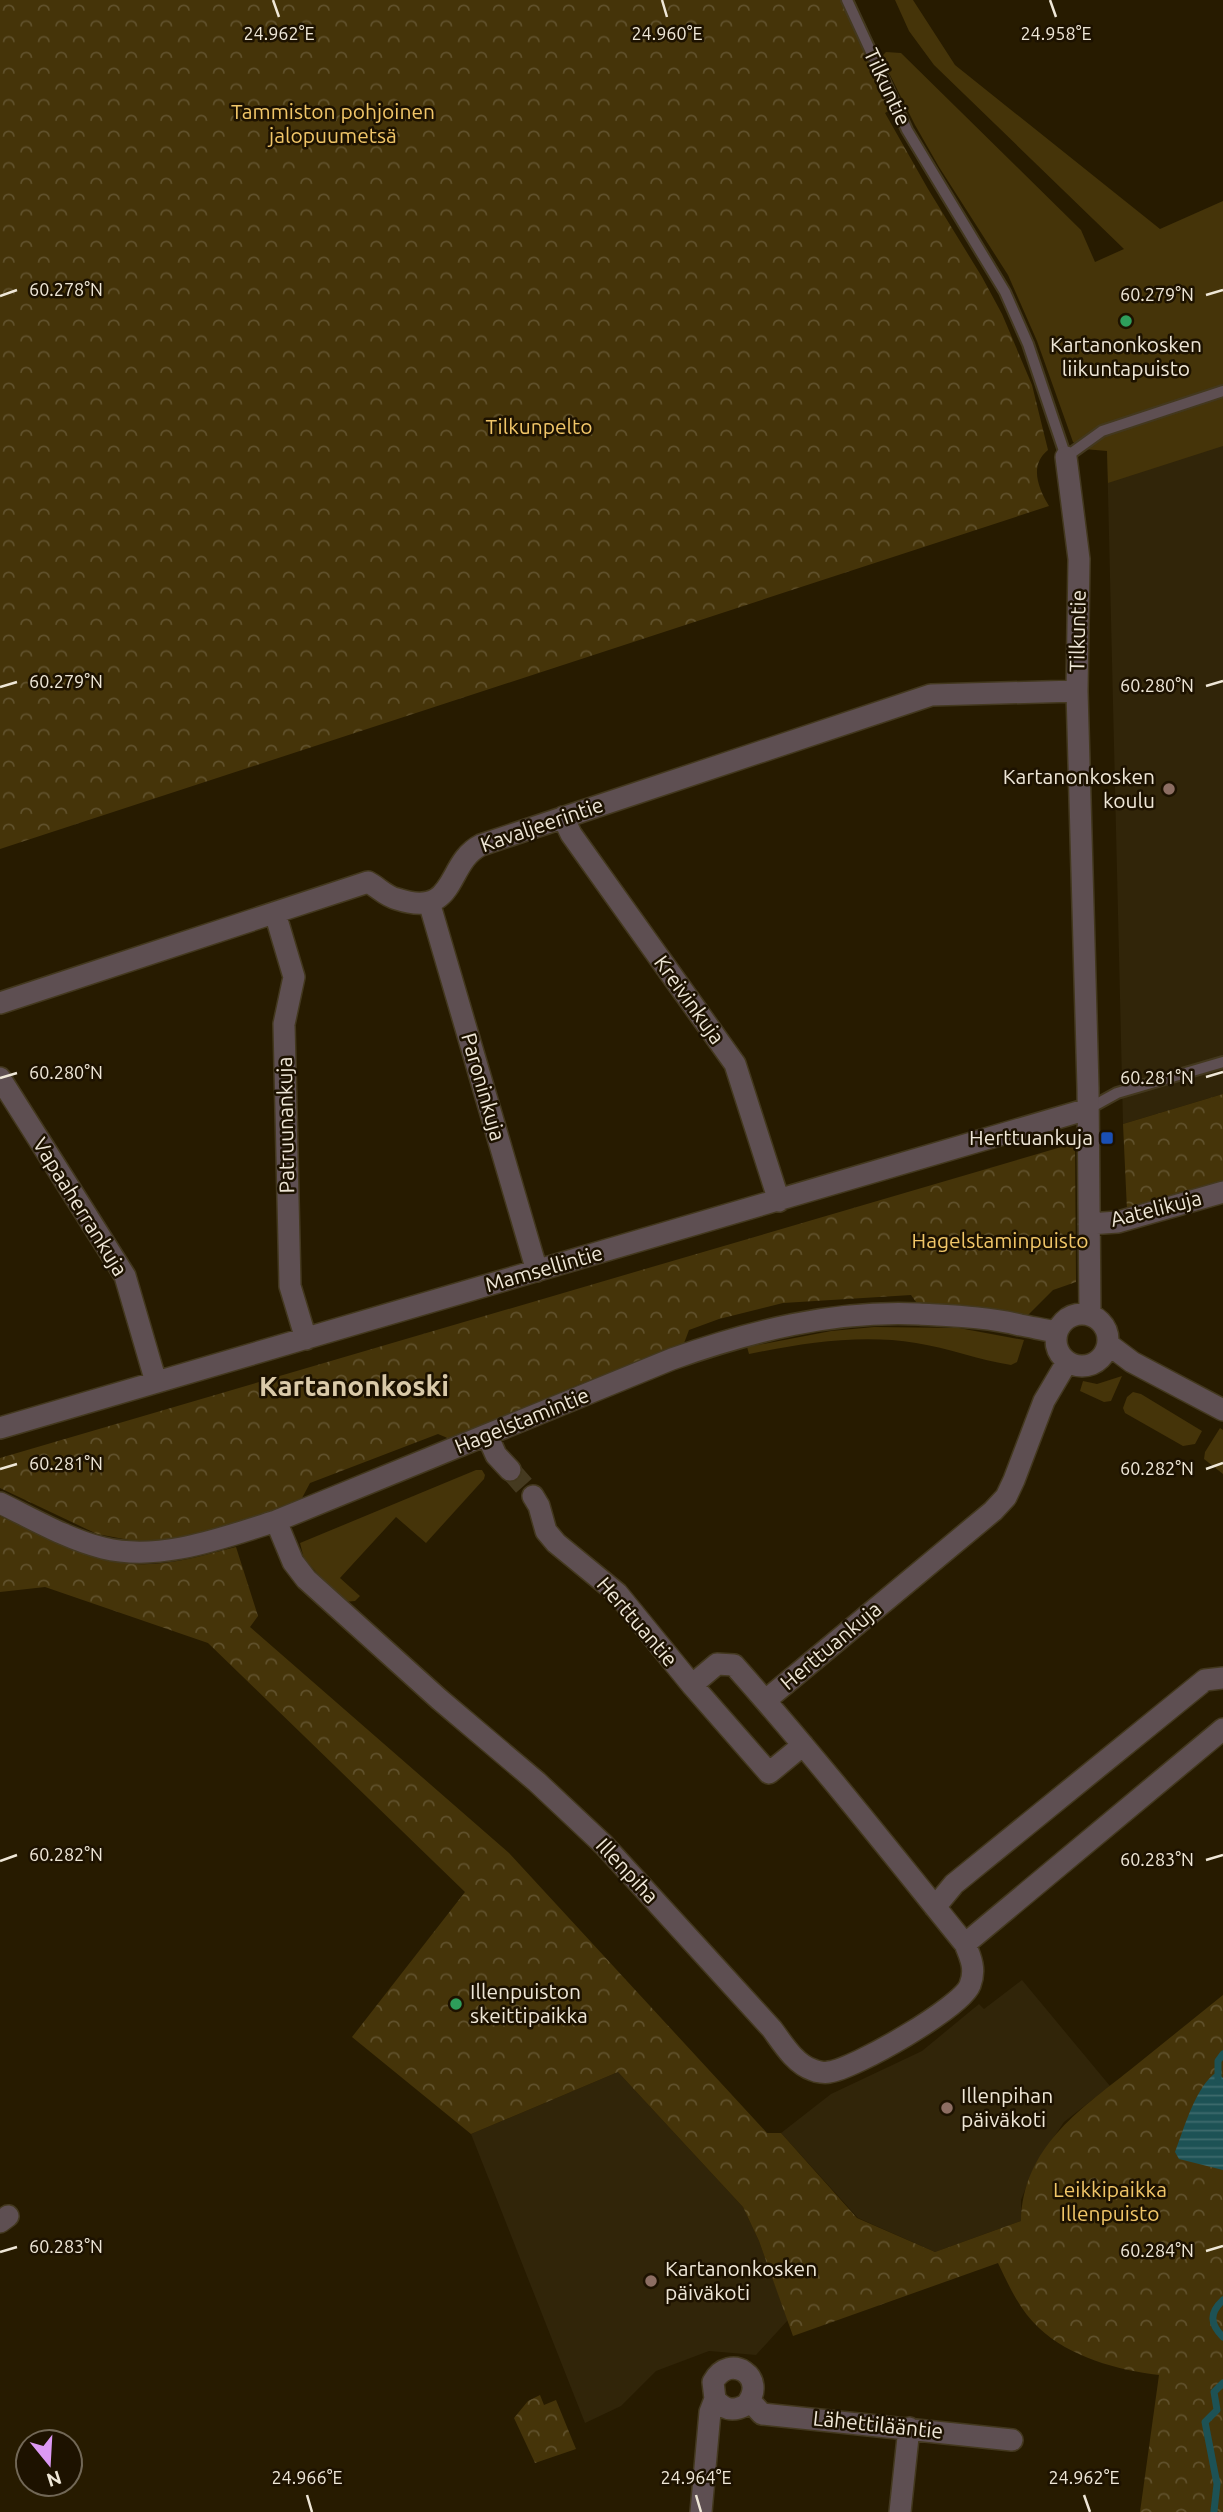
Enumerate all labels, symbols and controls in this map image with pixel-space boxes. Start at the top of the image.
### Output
text: 24.962°E [243,23,315,43]
text: 24.960°E [631,23,703,43]
text: 24.958°E [1020,23,1092,43]
street label: Tilkuntie [860,44,916,129]
park label: Tammiston pohjoinen jalopuumetsä [231,99,435,147]
text: 60.278°N [29,279,103,299]
text: 60.279°N [1120,284,1194,304]
marker: Kartanonkosken liikuntapuisto [1118,313,1134,329]
place label: Kartanonkosken liikuntapuisto [1050,332,1202,380]
park label: Tilkunpelto [485,414,593,438]
street label: Tilkuntie [1064,590,1090,672]
text: 60.279°N [29,671,103,691]
text: 60.280°N [1120,675,1194,695]
place label: Kartanonkosken koulu [1003,764,1155,812]
marker: Kartanonkosken koulu [1161,781,1177,797]
street label: Kavaljeerintie [477,792,606,856]
street label: Kreivinkuja [650,951,730,1048]
street label: Paroninkuja [457,1030,511,1143]
street label: Patruunankuja [272,1057,298,1194]
text: 60.280°N [29,1062,103,1082]
text: 60.281°N [1120,1067,1194,1087]
place label: Herttuankuja [969,1125,1093,1149]
marker: Herttuankuja [1099,1130,1115,1146]
street label: Vapaaherrankuja [29,1133,133,1280]
street label: Aatelikuja [1108,1185,1204,1231]
park label: Hagelstaminpuisto [912,1228,1088,1252]
street label: Mamsellintie [482,1240,605,1296]
district label: Kartanonkoski [259,1370,449,1401]
street label: Hagelstamintie [451,1382,592,1458]
text: 60.281°N [29,1453,103,1473]
text: 60.282°N [1120,1458,1194,1478]
street label: Herttuantie [592,1572,683,1671]
street label: Herttuankuja [775,1596,886,1694]
street label: Illenpiha [592,1833,664,1908]
text: 60.282°N [29,1844,103,1864]
text: 60.283°N [1120,1849,1194,1869]
place label: Illenpuiston skeittipaikka [470,1979,588,2027]
marker: Illenpuiston skeittipaikka [448,1996,464,2012]
place label: Illenpihan päiväkoti [961,2083,1053,2131]
marker: Illenpihan päiväkoti [939,2100,955,2116]
park label: Leikkipaikka Illenpuisto [1053,2177,1167,2225]
text: 60.283°N [29,2236,103,2256]
text: 60.284°N [1120,2240,1194,2260]
place label: Kartanonkosken päiväkoti [665,2256,817,2304]
marker: Kartanonkosken päiväkoti [643,2273,659,2289]
street label: Lähettilääntie [812,2405,944,2443]
north arrow [14,2428,84,2498]
text: N [44,2467,64,2492]
text: 24.966°E [271,2467,343,2487]
text: 24.964°E [660,2467,732,2487]
text: 24.962°E [1048,2467,1120,2487]

